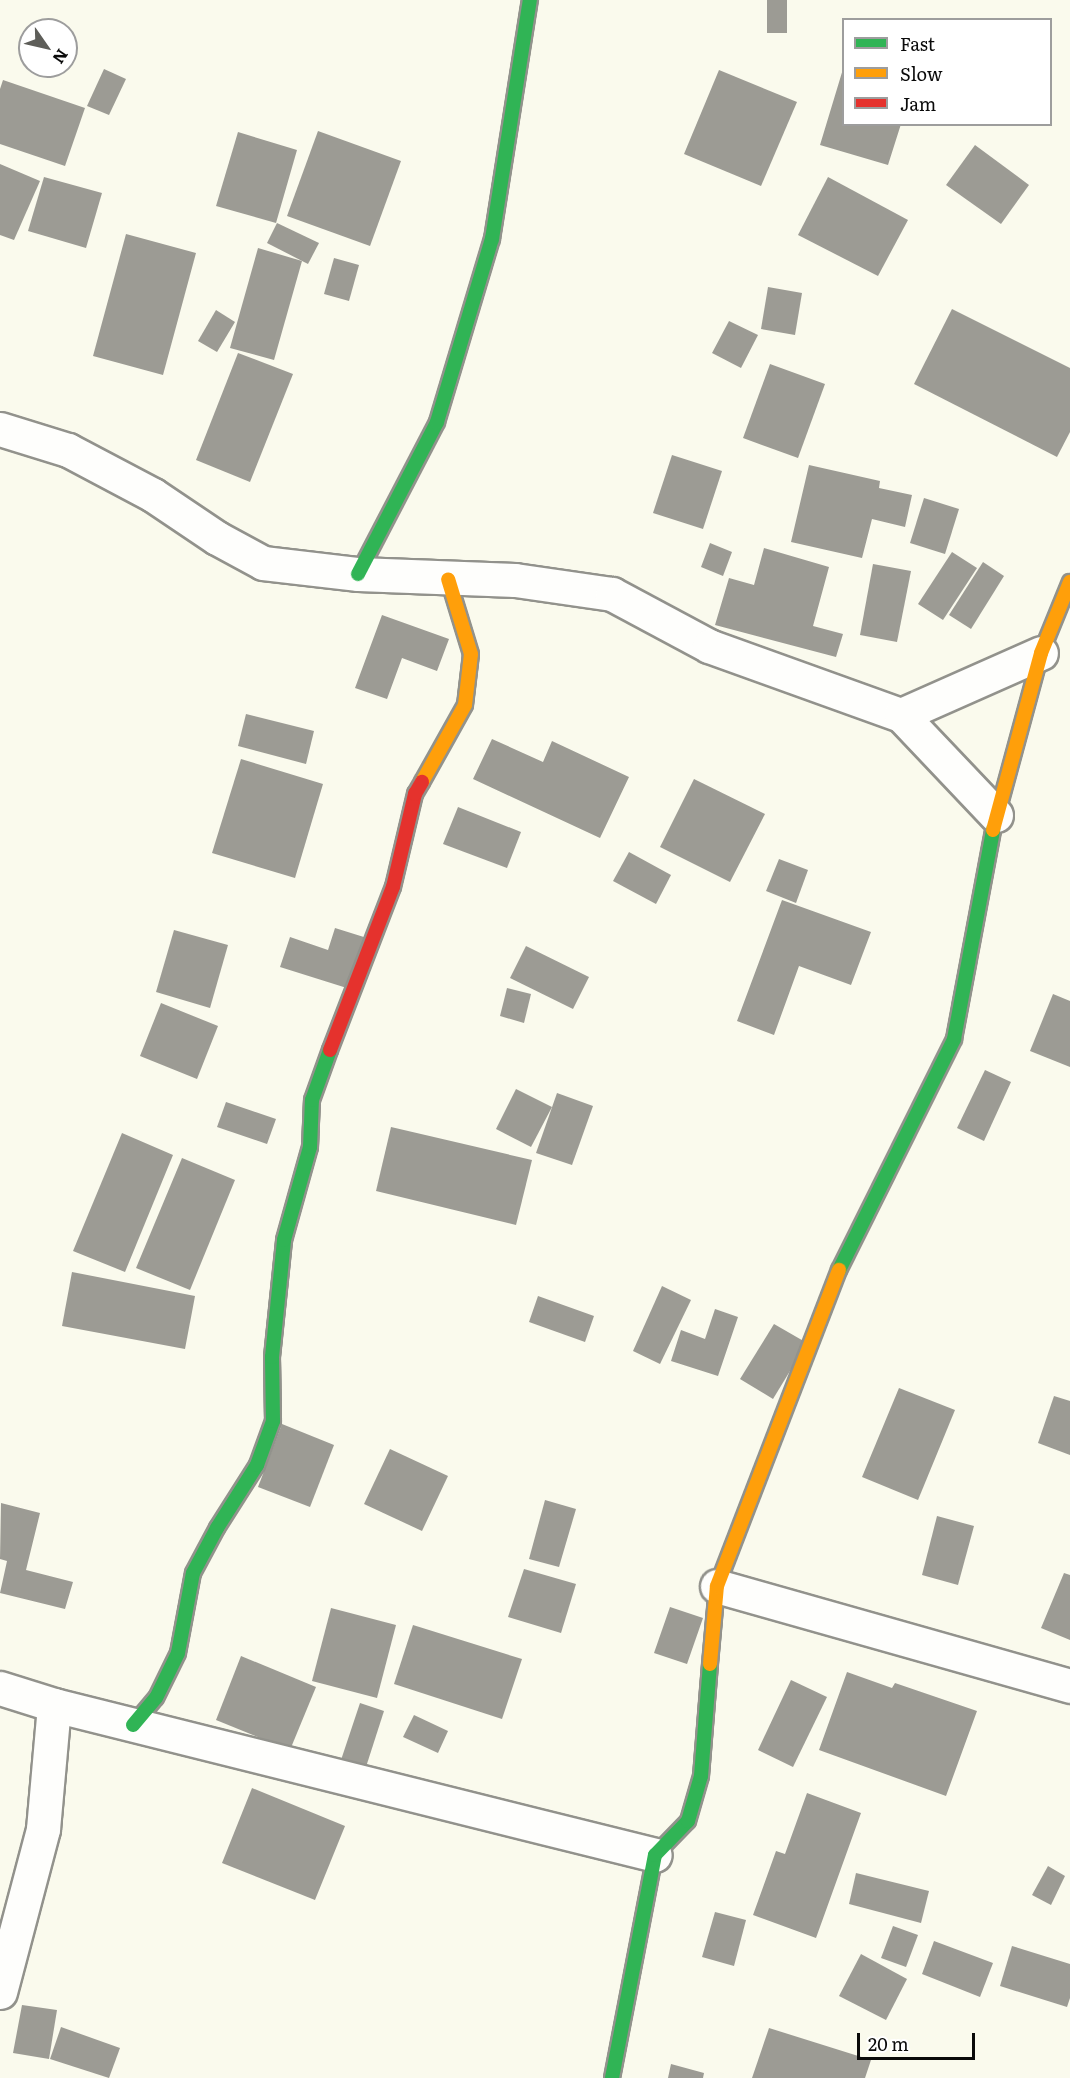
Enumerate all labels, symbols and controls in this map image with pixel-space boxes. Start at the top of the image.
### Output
north arrow [18,18,78,78]
legend [842,18,1052,126]
text: Fast [900,30,935,57]
text: N [48,45,75,69]
text: Slow [900,60,942,87]
text: Jam [900,90,936,117]
scale bar [860,2021,978,2059]
text: 20 m [868,2030,909,2057]

